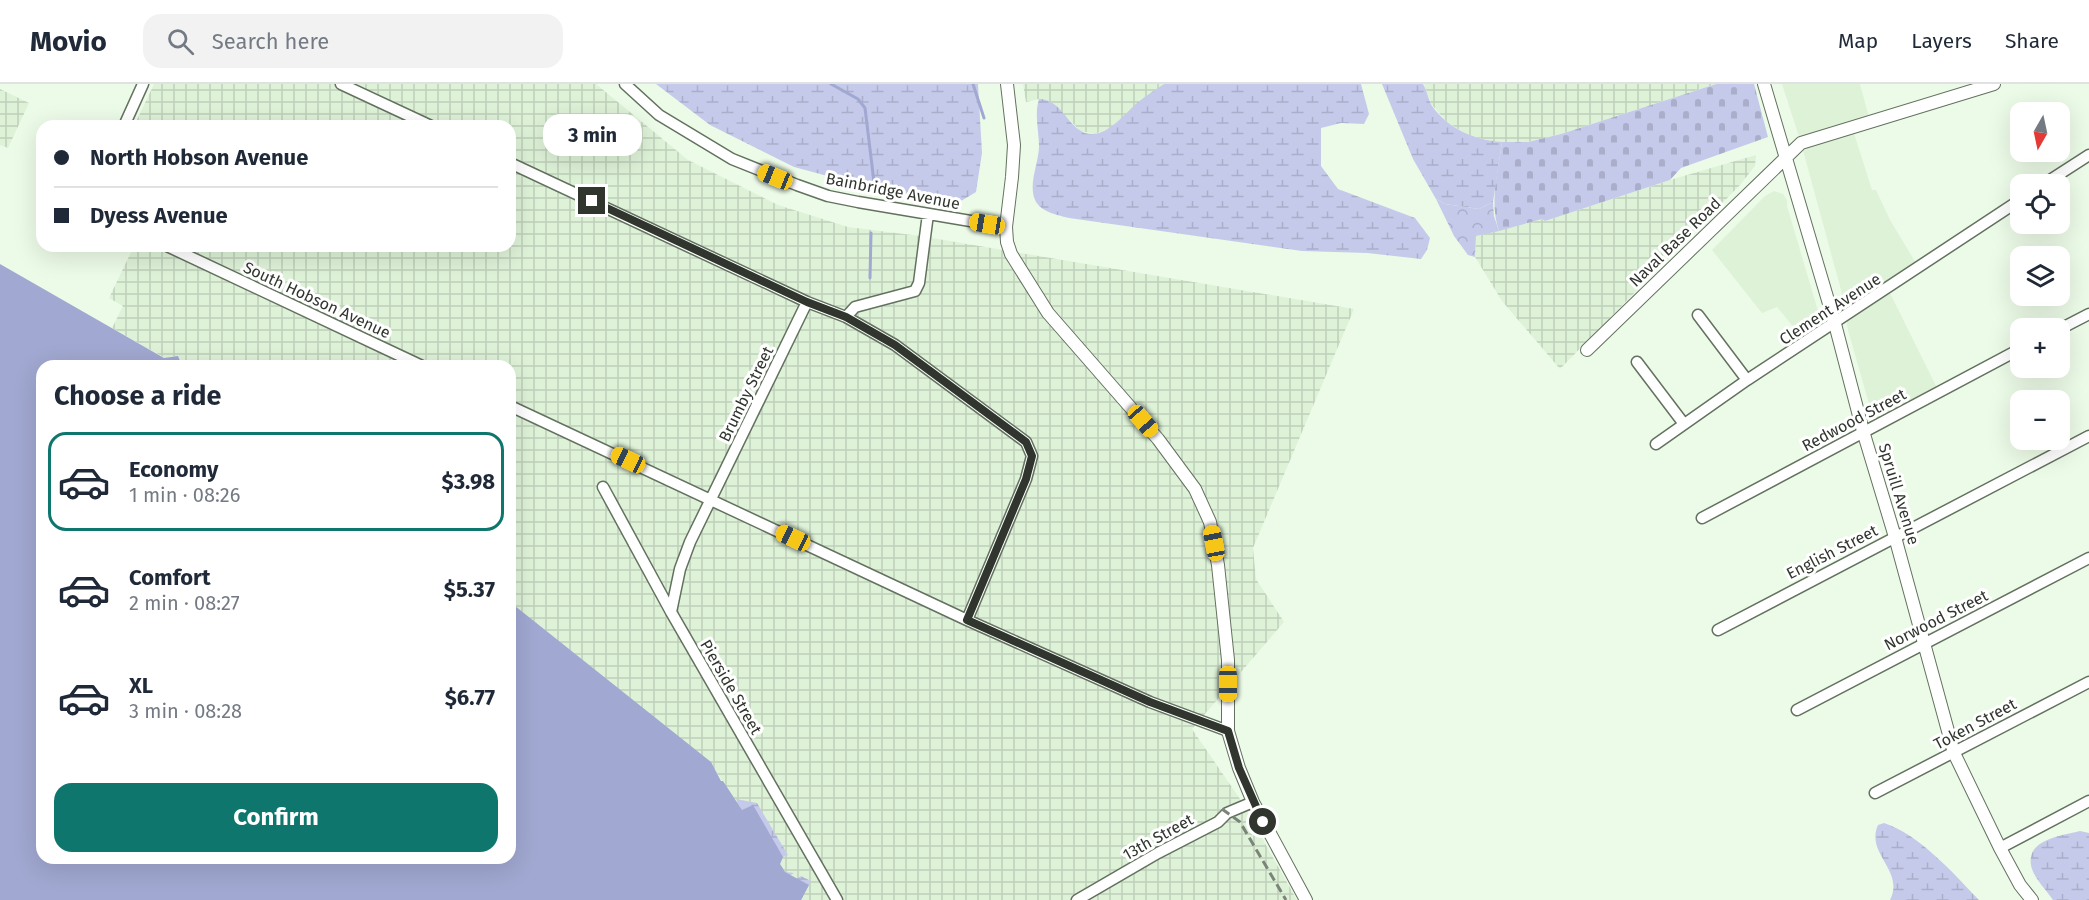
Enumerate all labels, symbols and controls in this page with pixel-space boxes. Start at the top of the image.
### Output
search box [143,14,563,68]
text: Movio [30,25,107,58]
icon: search [164,25,197,58]
text: Search here [212,28,329,55]
text: Map [1838,28,1878,54]
text: Layers [1911,28,1972,54]
text: Share [2005,28,2059,54]
north arrow [2010,102,2070,162]
map controls [2010,102,2070,450]
callout: 3 min [542,114,642,156]
text: 3 min [568,123,617,147]
text: North Hobson Avenue [90,144,308,171]
car [755,162,795,192]
street label: Bainbridge Avenue [824,169,962,213]
button: locate [2010,174,2070,234]
route end [578,187,605,214]
street label: Naval Base Road [1625,193,1725,291]
text: Dyess Avenue [90,202,228,229]
car [968,212,1006,236]
button: layers [2010,246,2070,306]
street label: South Hobson Avenue [240,258,394,342]
street label: Clement Avenue [1776,269,1884,349]
button: + [2010,318,2070,378]
street label: Brumby Street [715,343,777,445]
text: Choose a ride [54,380,221,412]
street label: Redwood Street [1799,384,1909,455]
button: − [2010,390,2070,450]
car [1124,402,1162,440]
street label: Spruill Avenue [1875,441,1923,547]
car [608,444,648,476]
icon: car [57,455,111,509]
text: Economy [129,456,218,483]
text: $3.98 [442,468,495,495]
text: 1 min · 08:26 [129,483,240,507]
street label: English Street [1783,521,1881,583]
car [773,522,813,554]
car [1202,524,1226,562]
icon: car [57,563,111,617]
text: Comfort [129,564,210,591]
text: $5.37 [444,576,495,603]
street label: Norwood Street [1881,586,1991,654]
text: 2 min · 08:27 [129,591,240,615]
street label: Pierside Street [696,636,766,738]
car [1219,666,1237,702]
icon: car [57,671,111,725]
text: XL [129,672,153,699]
text: $6.77 [445,684,495,711]
street label: Token Street [1931,694,2020,754]
text: 3 min · 08:28 [129,699,242,723]
button: Confirm [54,783,498,852]
route start [1249,808,1276,835]
street label: 13th Street [1119,810,1197,864]

